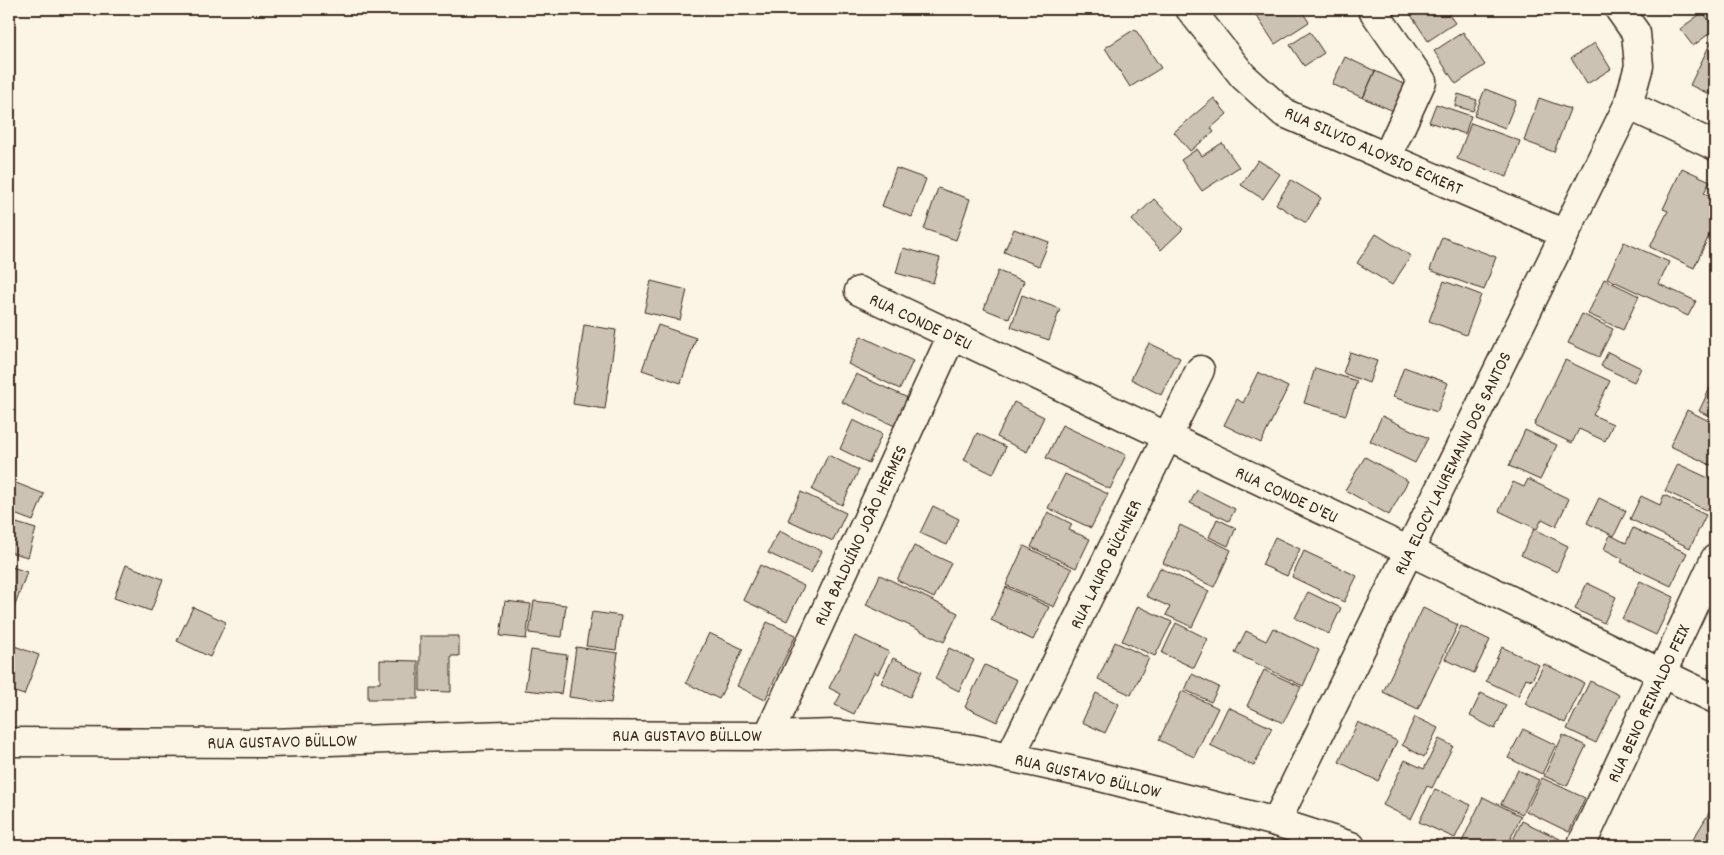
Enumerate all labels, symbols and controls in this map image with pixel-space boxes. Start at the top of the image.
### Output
street label: RUA SILVIO ALOYSIO ECKERT [1280,102,1466,203]
street label: RUA CONDE D'EU [864,289,975,358]
street label: RUA ELOCY LAUREMANN DOS SANTOS [1389,348,1519,580]
street label: RUA BALDUÍNO JOÃO HERMES [809,441,915,631]
street label: RUA CONDE D'EU [1230,462,1341,531]
street label: RUA LAURO BÜCHNER [1065,496,1149,634]
street label: RUA BENO REINALDO FEIX [1603,621,1698,787]
street label: RUA GUSTAVO BÜLLOW [612,725,762,750]
street label: RUA GUSTAVO BÜLLOW [207,730,358,757]
street label: RUA GUSTAVO BÜLLOW [1012,748,1164,807]

